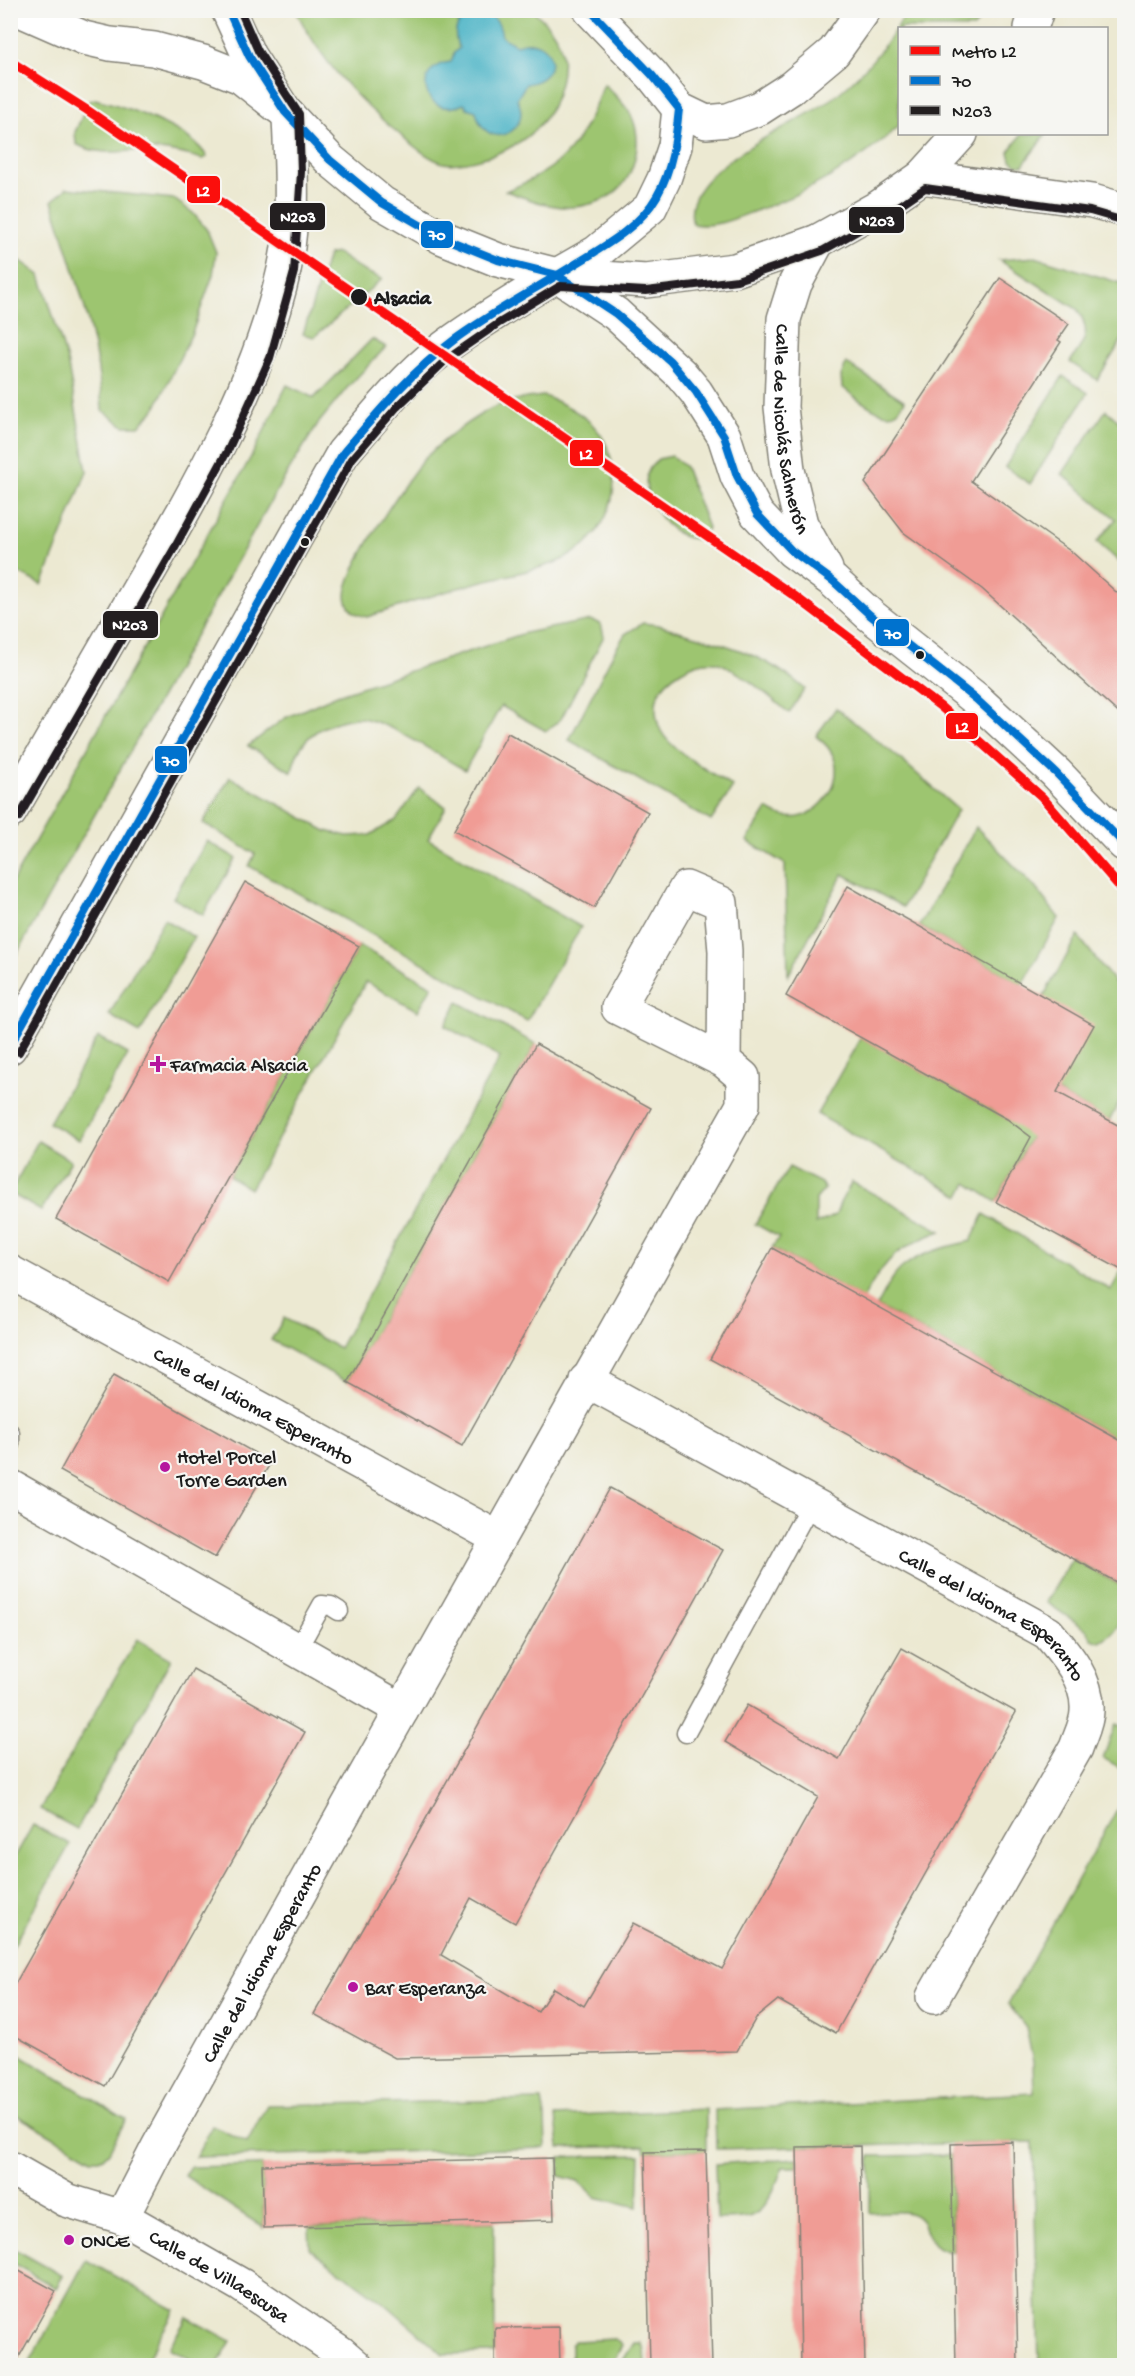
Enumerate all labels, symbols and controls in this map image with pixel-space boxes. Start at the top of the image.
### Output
legend [898,27,1108,135]
text: Metro L2 [952,43,1017,64]
text: 70 [951,73,972,94]
text: N203 [952,103,992,124]
line badge: L2 [186,175,221,204]
text: L2 [196,184,210,203]
line badge: N203 [269,202,326,231]
line badge: N203 [848,206,905,234]
text: N203 [280,210,316,229]
text: N203 [859,214,895,233]
line badge: 70 [420,220,454,249]
text: 70 [427,228,446,247]
marker: Alsacia [349,287,369,307]
place label: Alsacia [373,289,432,312]
street label: Calle de Nicolás Salmerón [766,323,813,540]
line badge: L2 [569,439,604,467]
text: L2 [579,447,593,466]
unlabelled marker [299,536,311,548]
line badge: N203 [102,610,159,639]
text: N203 [112,618,148,637]
line badge: 70 [875,618,910,647]
text: 70 [883,627,902,646]
unlabelled marker [914,649,926,661]
line badge: L2 [945,712,979,740]
text: L2 [955,720,969,739]
line badge: 70 [154,745,188,774]
text: 70 [161,754,180,773]
place label: Farmacia Alsacia [169,1056,309,1079]
marker: Farmacia Alsacia [151,1057,165,1071]
street label: Calle del Idioma Esperanto [148,1344,357,1472]
place label: Hotel Porcel Torre Garden [176,1448,287,1494]
marker: Hotel Porcel Torre Garden [158,1460,172,1474]
street label: Calle del Idioma Esperanto [893,1545,1088,1686]
street label: Calle del Idioma Esperanto [199,1860,329,2068]
place label: Bar Esperanza [364,1979,487,2002]
marker: Bar Esperanza [346,1980,360,1994]
street label: Calle de Villaescusa [144,2227,293,2330]
place label: ONCE [81,2232,131,2255]
marker: ONCE [62,2233,76,2247]

